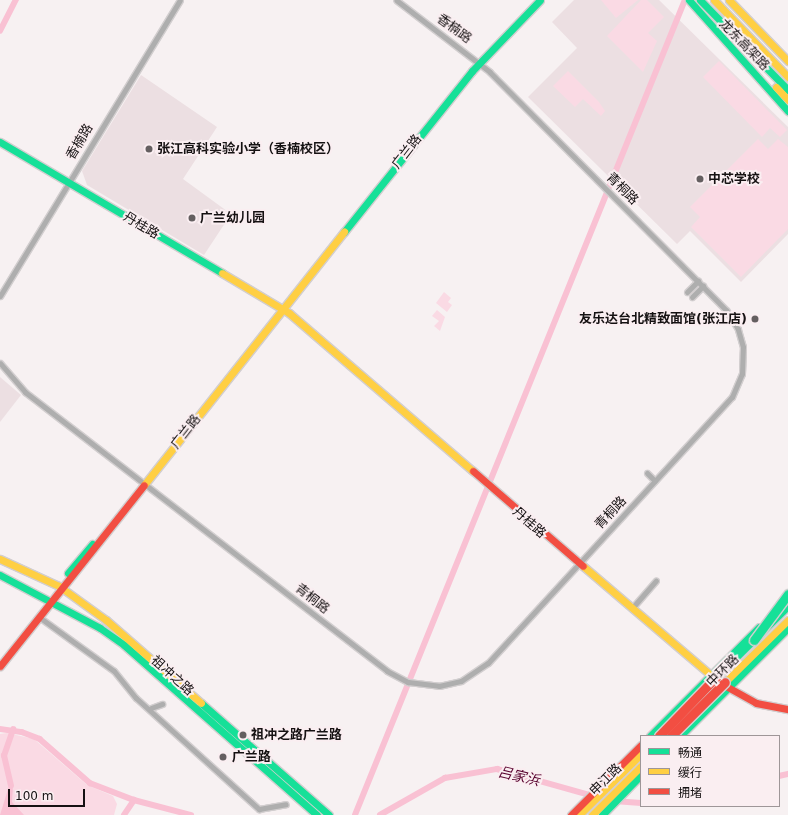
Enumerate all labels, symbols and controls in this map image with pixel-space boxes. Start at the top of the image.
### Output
street label: 香楠路 [434,11,474,47]
street label: 龙东高架路 [716,16,772,74]
street label: 香楠路 [63,121,97,163]
street label: 广兰路 [389,132,425,172]
place label: 张江高科实验小学（香楠校区） [157,141,339,157]
marker: 张江高科实验小学（香楠校区） [144,144,154,154]
street label: 青桐路 [603,170,641,208]
place label: 中芯学校 [708,171,760,187]
marker: 中芯学校 [695,174,705,184]
street label: 丹桂路 [120,209,162,243]
place label: 广兰幼儿园 [200,210,265,226]
marker: 广兰幼儿园 [187,213,197,223]
place label: 友乐达台北精致面馆(张江店) [579,311,747,327]
marker: 友乐达台北精致面馆(张江店) [750,314,760,324]
street label: 广兰路 [168,412,204,452]
street label: 青桐路 [592,493,630,533]
street label: 丹桂路 [509,504,549,542]
street label: 青桐路 [292,581,332,617]
street label: 中环路 [704,652,742,690]
street label: 祖冲之路 [147,653,197,699]
place label: 祖冲之路广兰路 [251,727,342,743]
marker: 祖冲之路广兰路 [238,730,248,740]
legend [640,735,780,807]
text: 畅通 [678,746,702,760]
place label: 广兰路 [232,749,271,765]
marker: 广兰路 [217,751,229,763]
street label: 申江路 [587,761,625,799]
water label: 吕家浜 [497,763,541,789]
text: 缓行 [678,766,702,780]
scale bar [10,781,87,807]
text: 拥堵 [678,786,702,800]
text: 100 m [15,789,53,803]

